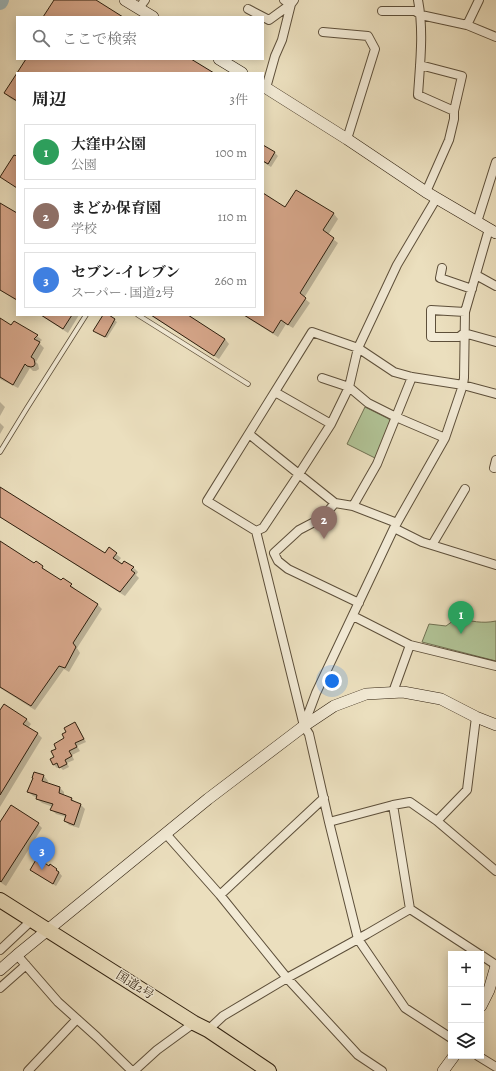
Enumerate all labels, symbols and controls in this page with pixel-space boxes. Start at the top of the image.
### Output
search box [16,16,264,60]
icon: search [30,27,52,49]
text: ここで検索 [62,29,137,49]
text: 周辺 [32,88,66,111]
text: 3件 [230,91,248,108]
text: 大窪中公園 [71,134,146,154]
text: 1 [44,144,48,161]
text: 100 m [215,144,247,161]
text: 公園 [71,156,97,173]
text: まどか保育園 [71,198,161,218]
text: 2 [43,208,49,225]
text: 110 m [218,208,247,225]
text: 学校 [71,220,97,237]
text: セブン-イレブン [71,262,180,282]
text: 3 [43,272,49,289]
text: 260 m [214,272,247,289]
text: スーパー · 国道2号 [71,284,175,301]
pin: 2 [311,506,337,539]
pin: 1 [448,601,474,634]
your location [322,671,342,691]
pin: 3 [29,837,55,870]
map controls [448,951,484,1059]
button: + [448,951,484,987]
street label: 国道2号 [113,967,157,1003]
button: − [448,987,484,1023]
button: layers [448,1023,484,1059]

